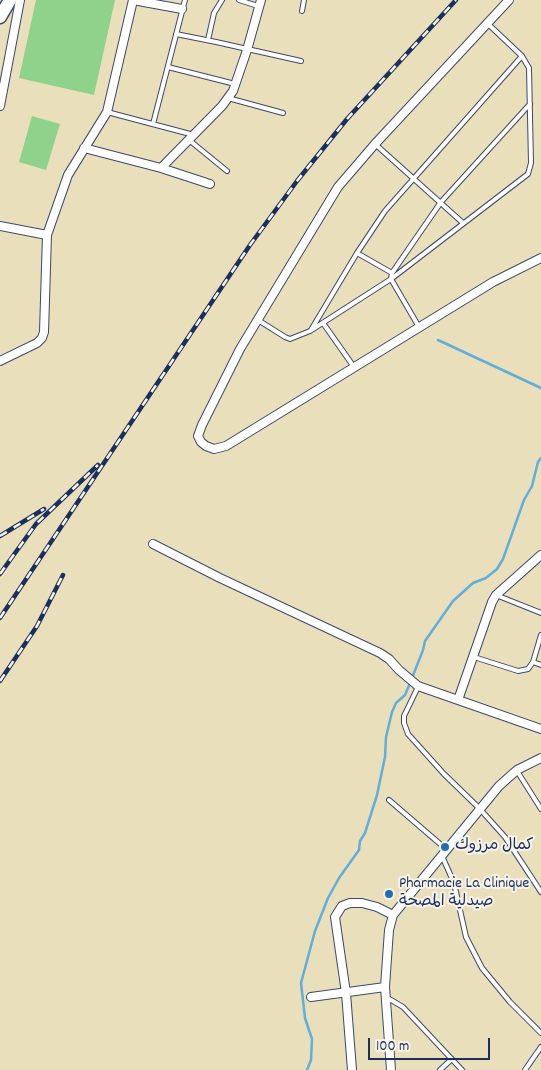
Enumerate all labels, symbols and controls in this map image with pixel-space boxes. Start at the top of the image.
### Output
place label: كمال مرزوك [455,837,534,857]
marker: كمال مرزوك [439,841,451,853]
place label: Pharmacie La Clinique صيدلية المصحة [399,875,529,913]
marker: Pharmacie La Clinique صيدلية المصحة [383,888,395,900]
scale bar [371,1028,494,1060]
text: 100 m [376,1036,409,1058]

